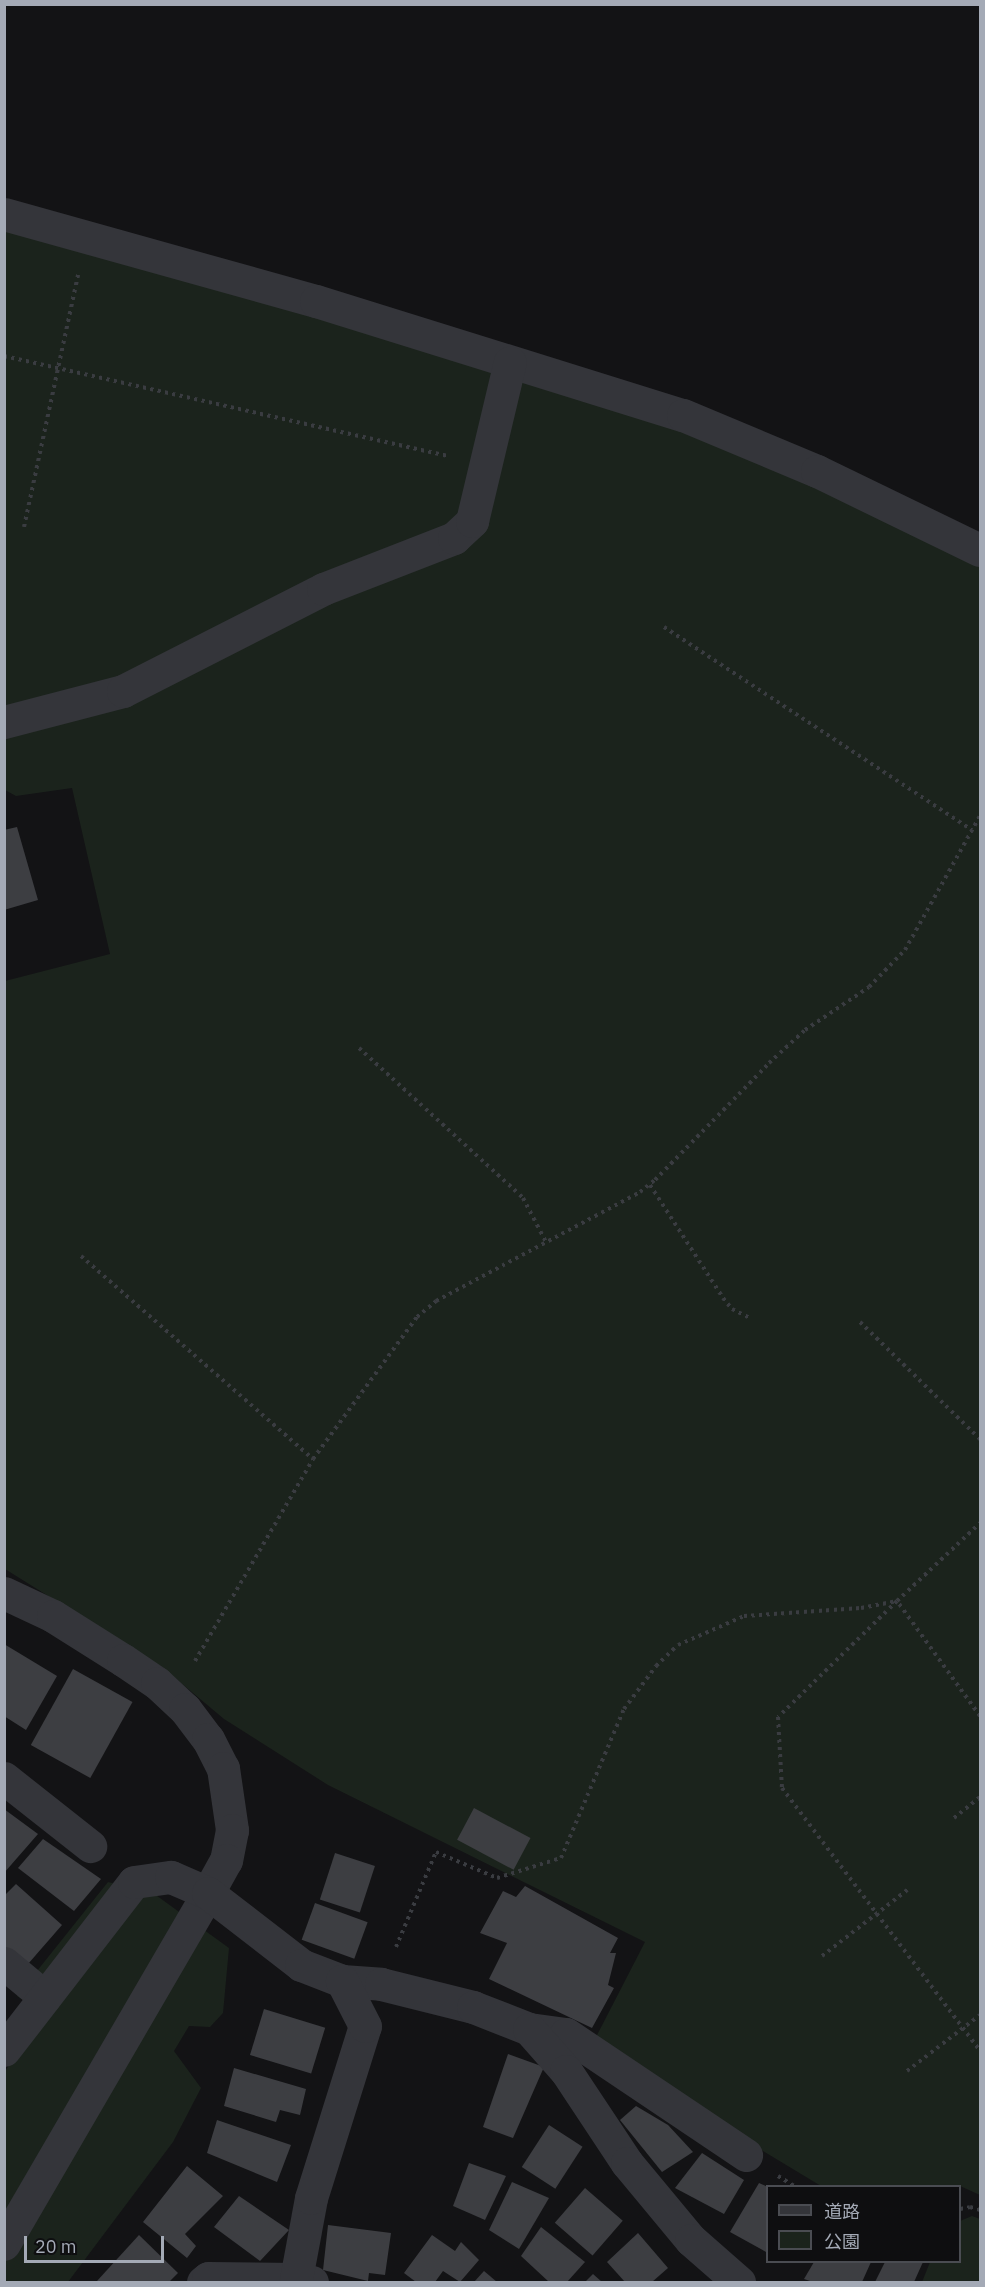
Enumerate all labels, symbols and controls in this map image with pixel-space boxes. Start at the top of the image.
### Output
legend [766,2185,961,2263]
text: 道路 [824,2200,860,2223]
scale bar [27,2224,166,2262]
text: 公園 [824,2230,860,2253]
text: 20 m [35,2235,77,2258]

